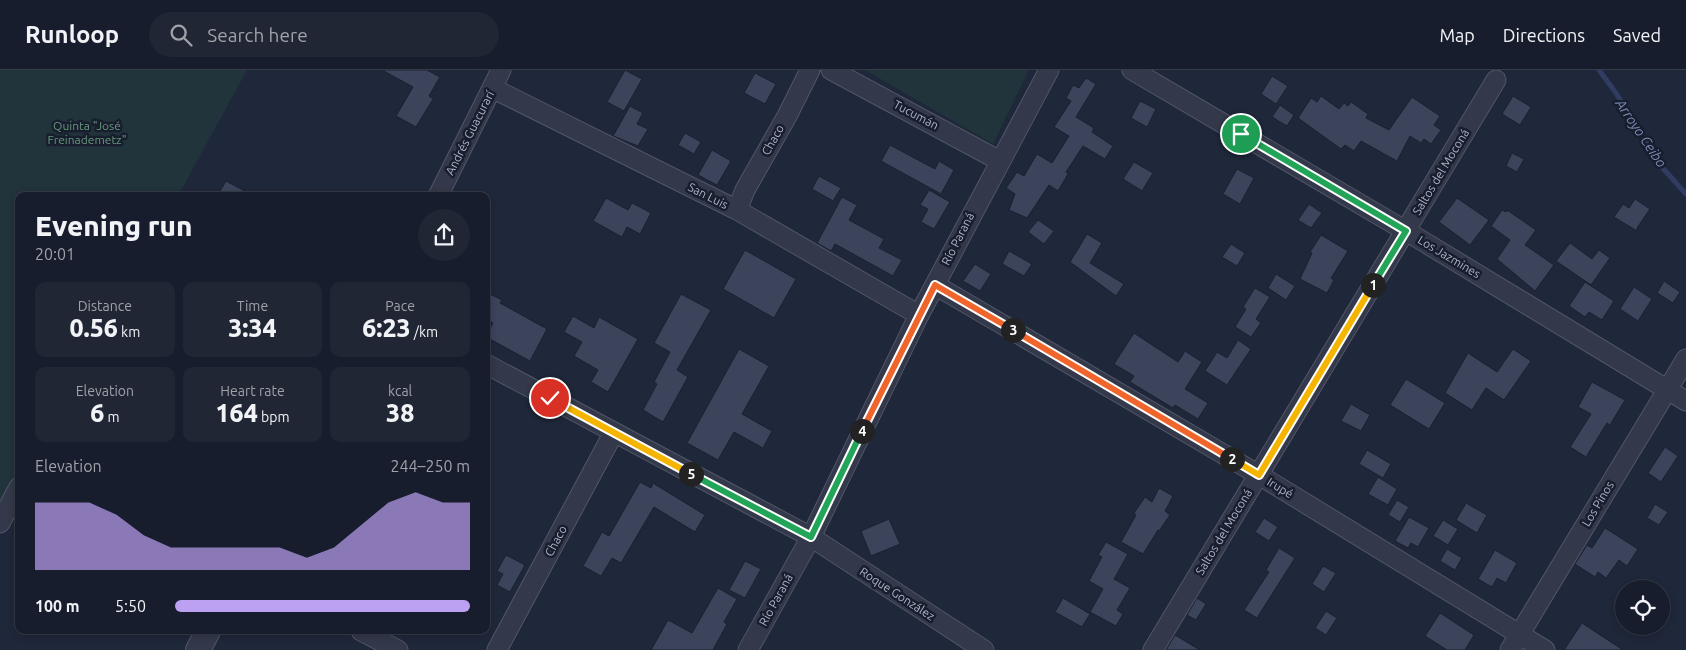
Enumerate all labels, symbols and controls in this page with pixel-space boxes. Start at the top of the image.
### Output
search box [149,12,499,57]
text: Runloop [25,21,119,48]
icon: search [167,21,195,49]
text: Search here [207,24,308,46]
text: Map [1439,25,1475,45]
text: Directions [1503,25,1585,45]
text: Saved [1613,25,1661,45]
street label: Andrés Guacurarí [443,88,497,177]
water label: Arroyo Ceibo [1612,95,1670,170]
street label: Tucumán [892,97,941,132]
pin [1220,113,1262,155]
park label: Quinta "José Freinademetz" [48,119,126,146]
icon: arrive [1227,120,1255,148]
street label: Chaco [759,122,786,157]
street label: Saltos del Moconá [1410,126,1471,217]
street label: San Luis [686,180,730,211]
button: share [418,209,470,261]
text: Evening run [35,210,193,241]
street label: Río Paraná [939,210,976,267]
street label: Los Jazmines [1416,233,1483,280]
text: 20:01 [35,245,75,263]
pin: 1 [1360,272,1386,298]
text: 1 [1370,277,1377,293]
text: Distance [78,298,132,314]
text: Time [237,298,268,314]
text: Pace [385,298,415,314]
text: 0.56 [69,314,118,342]
text: 3:34 [228,314,277,342]
text: 6:23 [362,314,411,342]
pin: 3 [1000,318,1026,342]
text: 3 [1010,322,1017,338]
text: km [118,324,140,340]
text: /km [411,324,438,340]
pin [529,377,571,419]
text: Elevation [76,383,134,399]
text: Heart rate [220,383,285,399]
text: kcal [388,383,412,399]
icon: check [536,384,564,412]
text: 6 [90,399,104,427]
text: 164 [216,399,258,427]
text: 38 [386,399,414,427]
text: m [104,409,120,425]
text: bpm [258,409,289,425]
pin: 4 [850,418,874,444]
text: 4 [859,423,866,439]
pin: 2 [1220,446,1244,472]
text: 2 [1229,451,1236,467]
text: Elevation [35,457,102,475]
text: 244–250 m [390,457,470,475]
pin: 5 [678,462,704,486]
text: 5 [688,466,695,482]
street label: Irupé [1265,475,1296,500]
street label: Los Pinos [1579,479,1616,529]
street label: Saltos del Moconá [1193,486,1254,577]
street label: Chaco [542,523,569,558]
street label: Roque González [857,565,937,623]
street label: Río Paraná [756,572,795,628]
map controls [1615,580,1670,635]
button: locate [1615,580,1670,635]
text: 100 m [35,597,80,615]
text: 5:50 [115,597,146,615]

